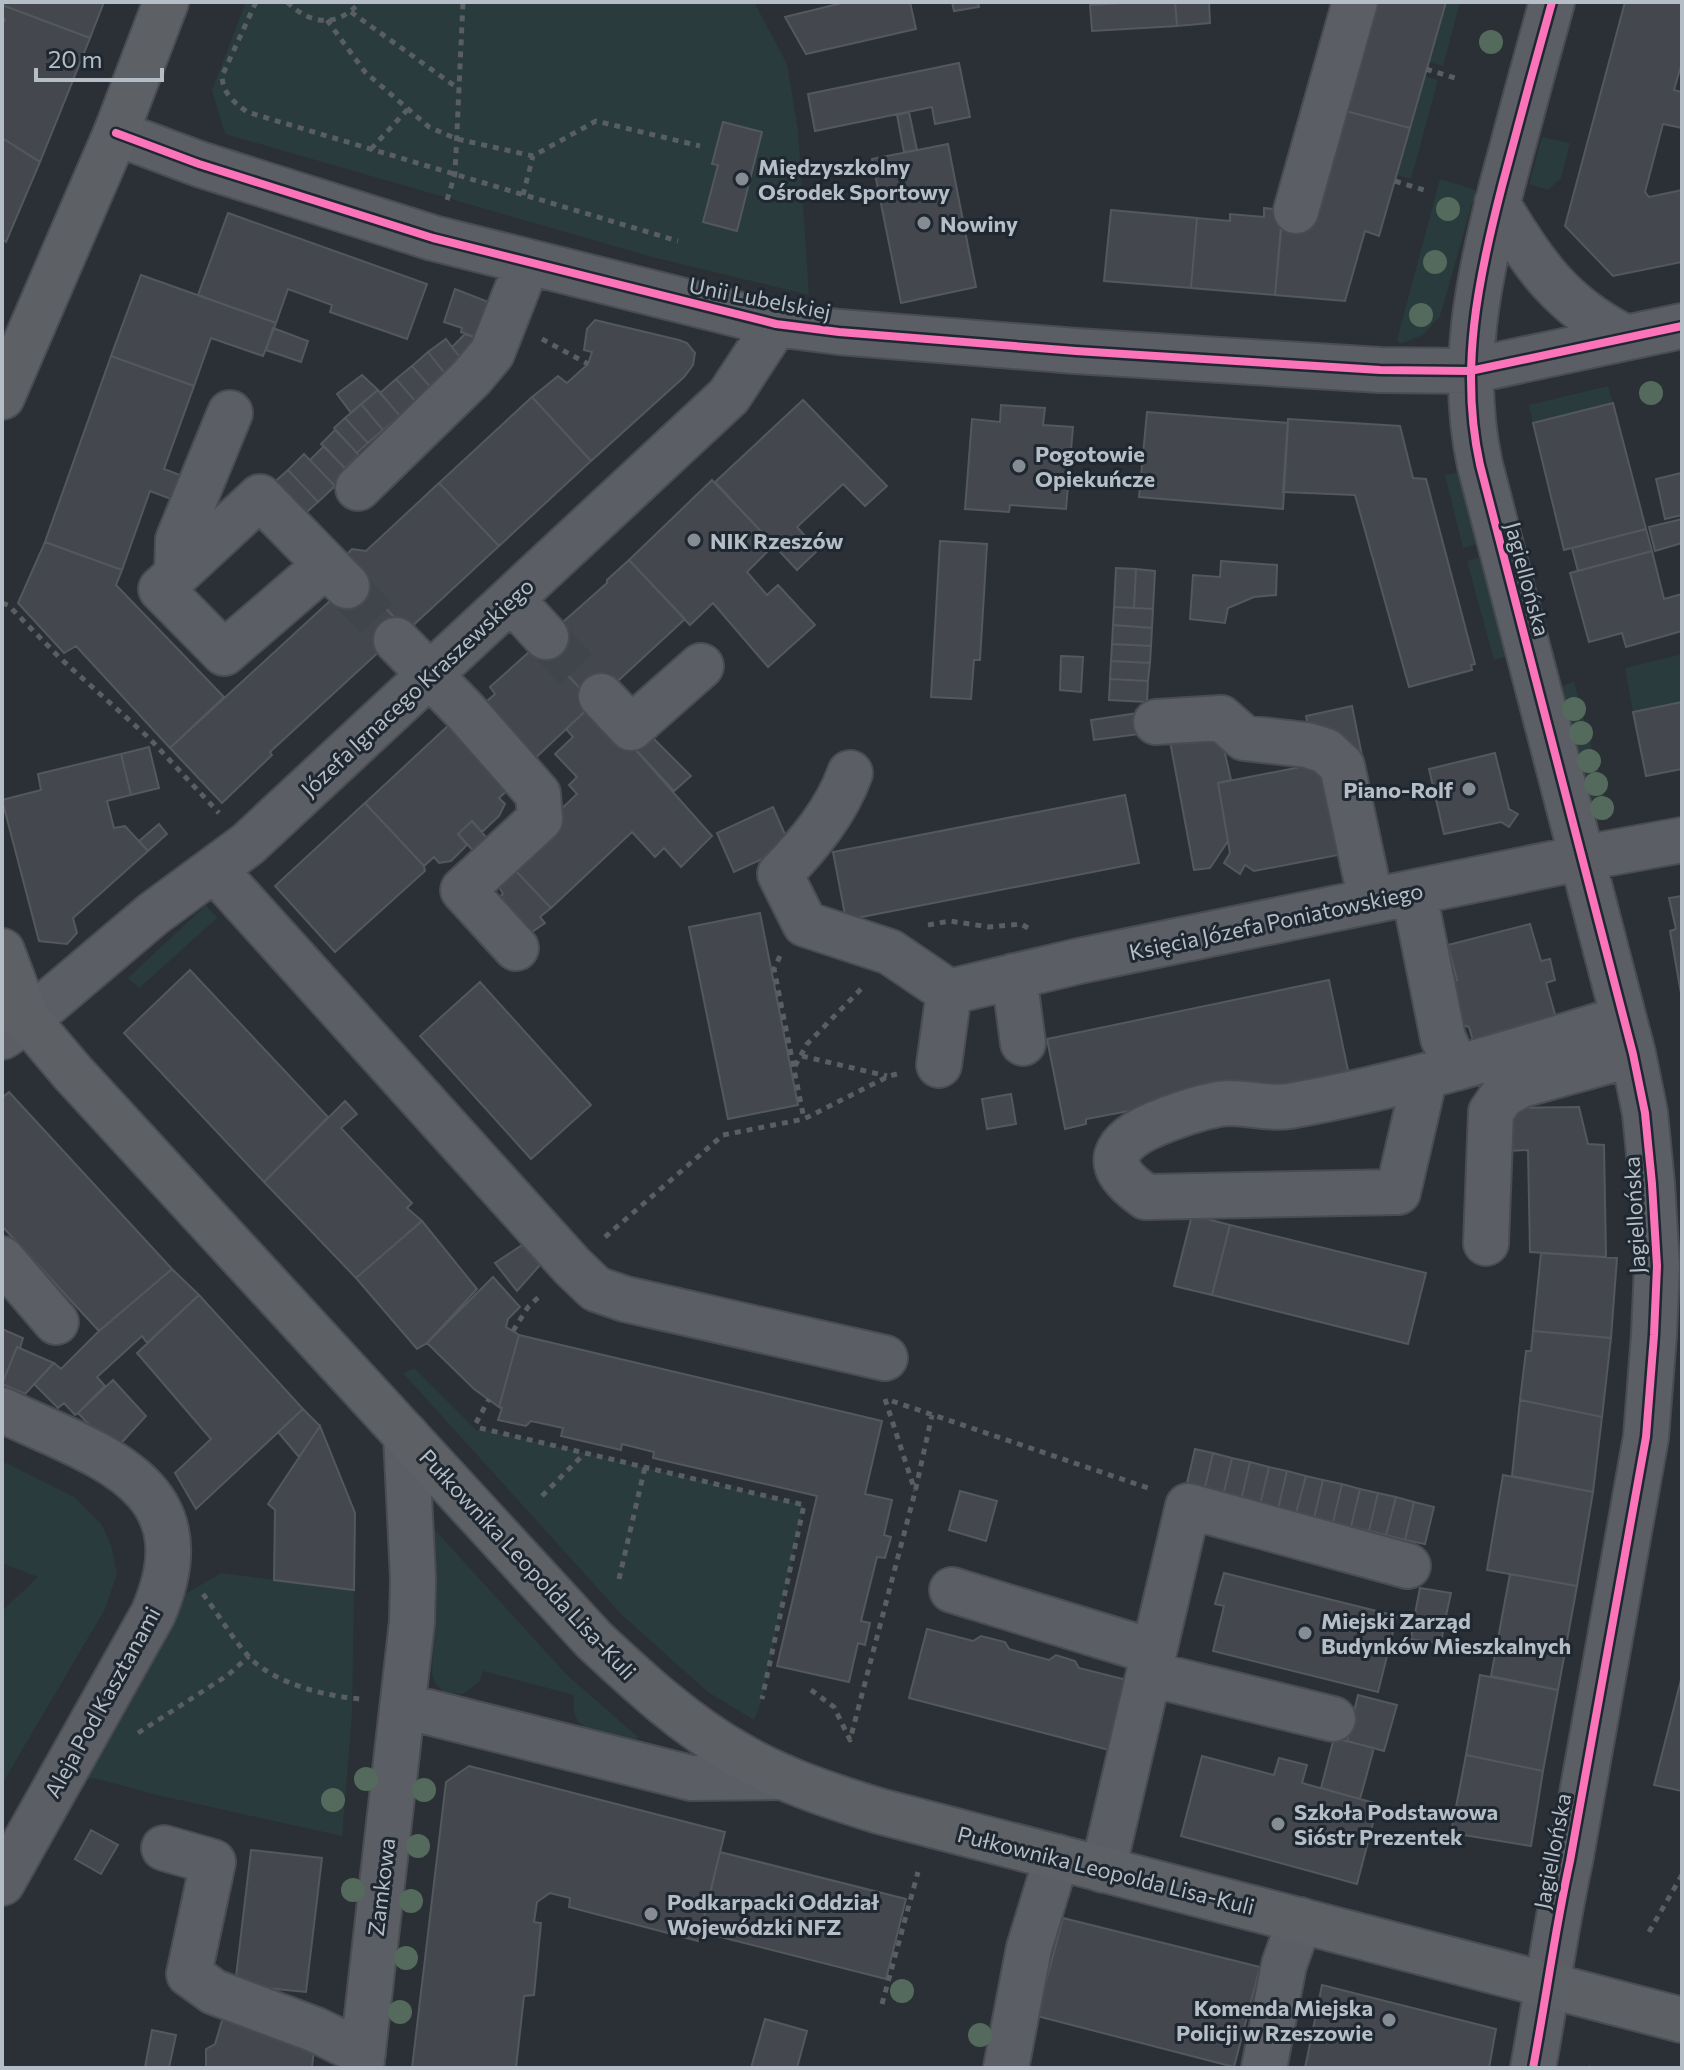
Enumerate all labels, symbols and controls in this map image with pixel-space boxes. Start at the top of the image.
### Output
scale bar [36,32,162,82]
text: 20 m [48,44,102,73]
place label: Międzyszkolny Ośrodek Sportowy [758,153,950,205]
marker: Międzyszkolny Ośrodek Sportowy [733,170,751,188]
place label: Nowiny [940,210,1018,237]
marker: Nowiny [915,214,933,232]
street label: Unii Lubelskiej [687,271,833,325]
place label: Pogotowie Opiekuńcze [1035,440,1155,492]
marker: Pogotowie Opiekuńcze [1010,457,1028,475]
street label: Jagiellońska [1500,519,1556,639]
place label: NIK Rzeszów [710,527,844,554]
marker: NIK Rzeszów [685,531,703,549]
street label: Józefa Ignacego Kraszewskiego [295,572,539,802]
place label: Piano-Rolf [1343,776,1454,803]
marker: Piano-Rolf [1460,780,1478,798]
street label: Księcia Józefa Poniatowskiego [1127,877,1425,965]
street label: Jagiellońska [1617,1156,1651,1274]
street label: Pułkownika Leopolda Lisa-Kuli [414,1443,642,1685]
street label: Aleja Pod Kasztanami [38,1602,166,1802]
place label: Miejski Zarząd Budynków Mieszkalnych [1321,1607,1571,1659]
marker: Miejski Zarząd Budynków Mieszkalnych [1296,1624,1314,1642]
street label: Jagiellońska [1528,1791,1576,1911]
place label: Szkoła Podstawowa Sióstr Prezentek [1294,1798,1498,1850]
marker: Szkoła Podstawowa Sióstr Prezentek [1269,1815,1287,1833]
street label: Pułkownika Leopolda Lisa-Kuli [955,1820,1257,1920]
street label: Zamkowa [362,1836,400,1938]
place label: Podkarpacki Oddział Wojewódzki NFZ [667,1888,880,1940]
marker: Podkarpacki Oddział Wojewódzki NFZ [642,1905,660,1923]
place label: Komenda Miejska Policji w Rzeszowie [1176,1994,1373,2046]
marker: Komenda Miejska Policji w Rzeszowie [1380,2011,1398,2029]

